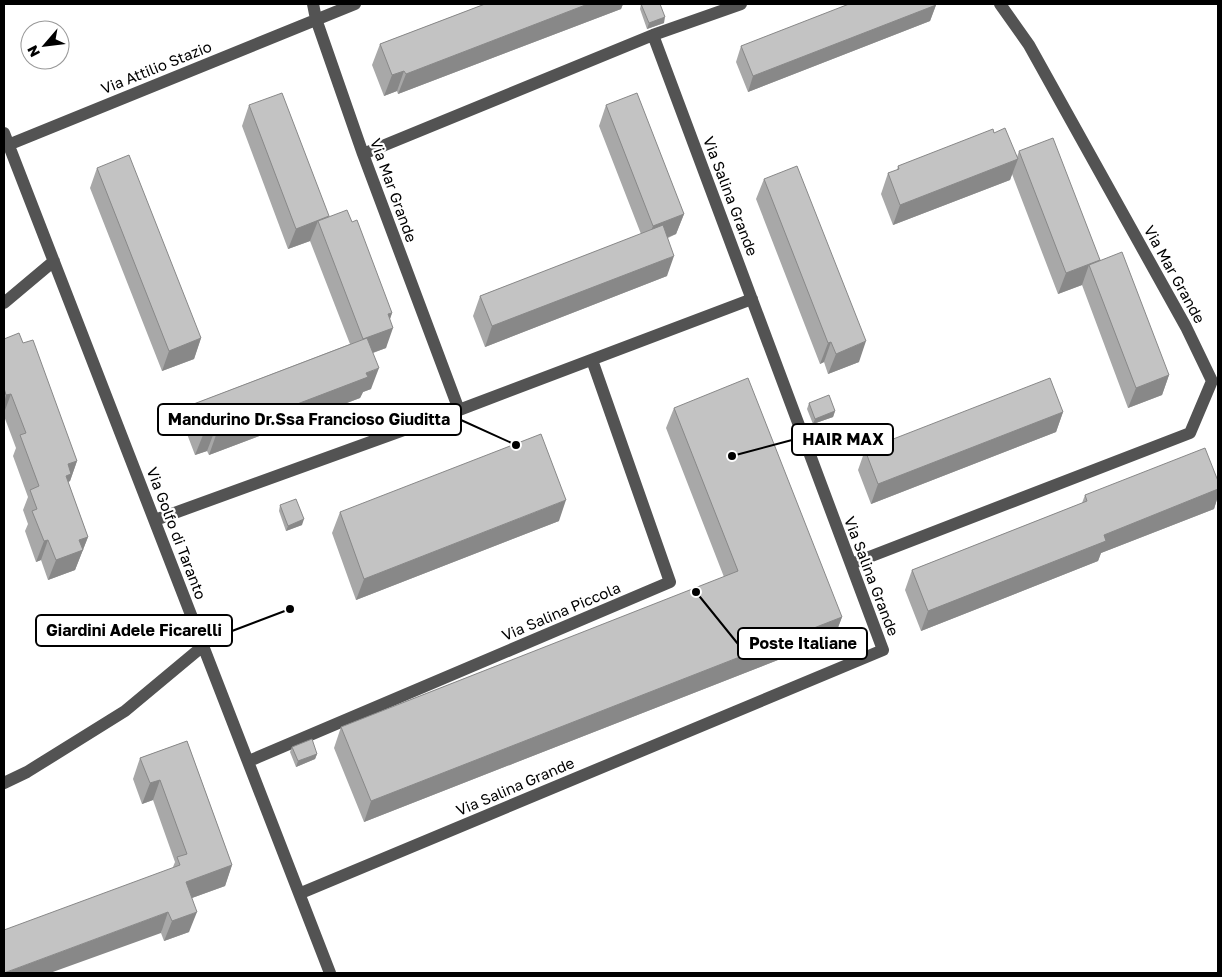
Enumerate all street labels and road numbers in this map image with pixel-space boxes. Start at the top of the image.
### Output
street label: Via Attilio Stazio [98,37,214,97]
street label: Via Salina Grande [700,134,762,259]
street label: Via Mar Grande [367,136,421,245]
street label: Via Mar Grande [1141,222,1209,326]
street label: Via Golfo di Taranto [143,464,211,602]
street label: Via Salina Grande [841,514,903,639]
street label: Via Salina Piccola [499,578,623,644]
street label: Via Salina Grande [453,753,577,819]

